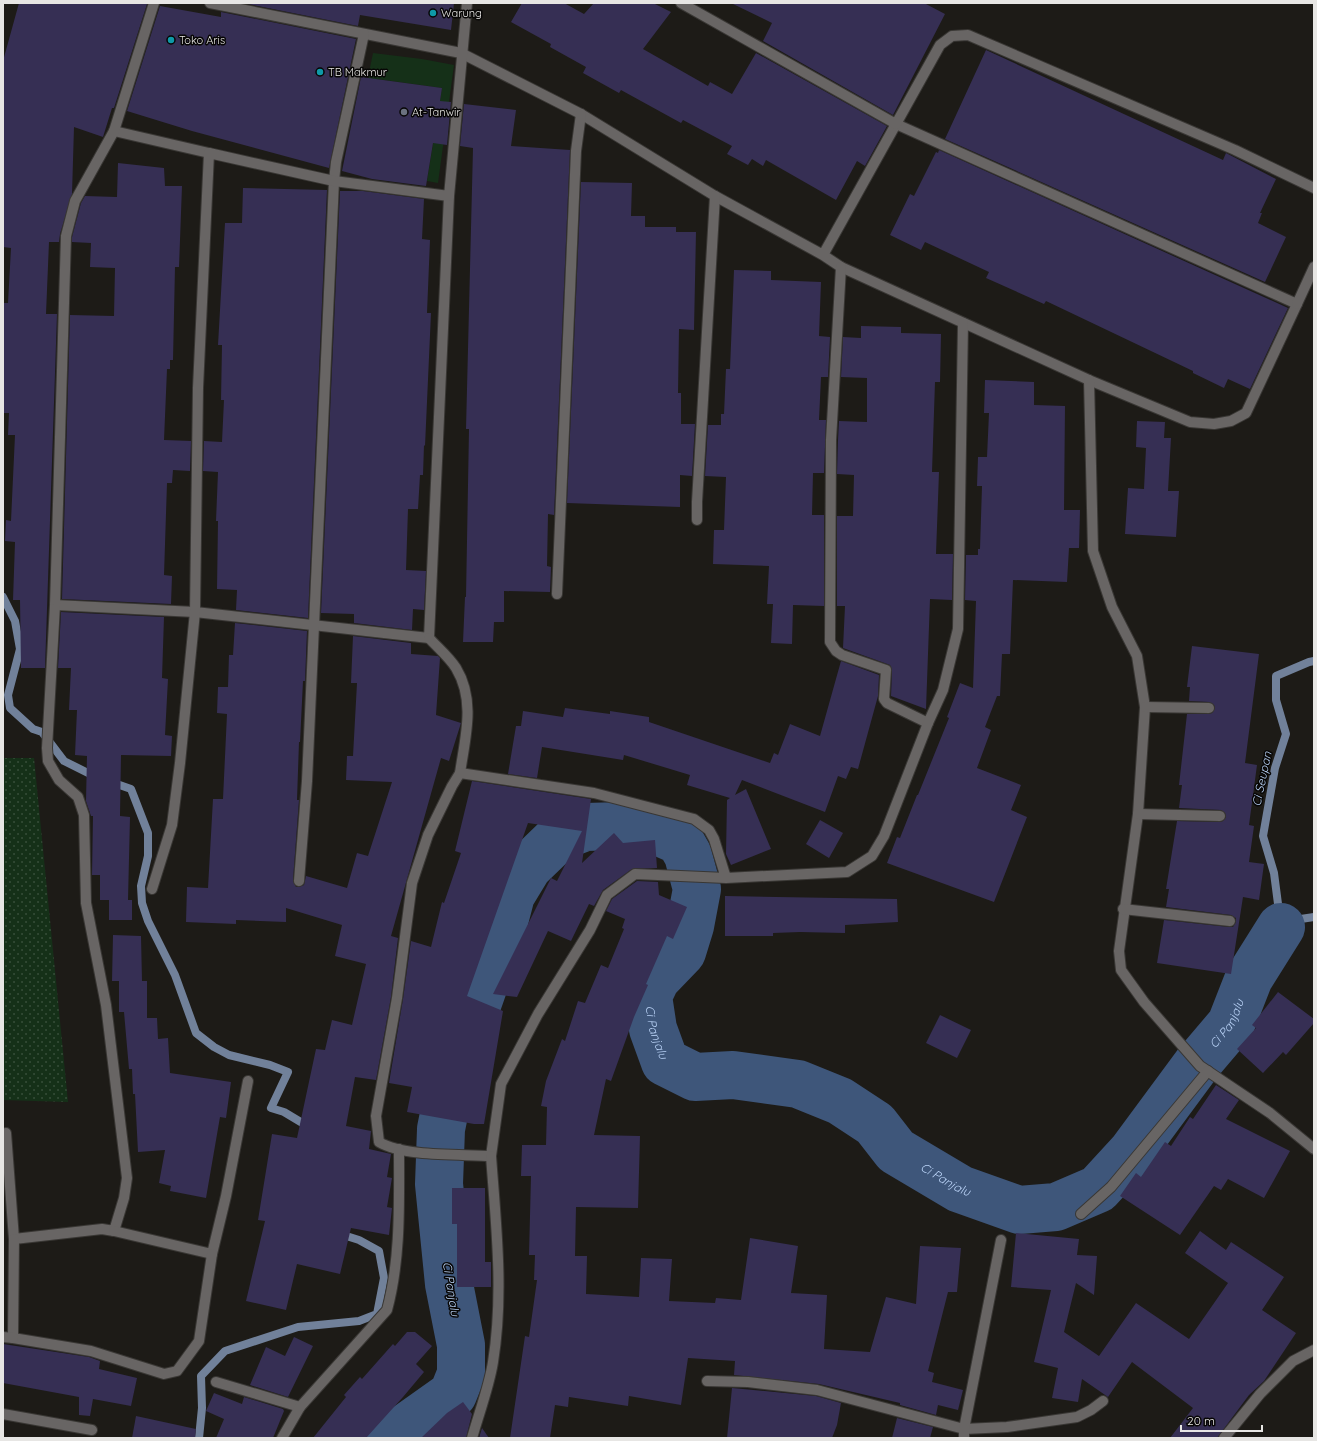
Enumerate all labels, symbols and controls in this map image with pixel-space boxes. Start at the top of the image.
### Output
place label: Warung [441,6,482,20]
marker: Warung [428,8,438,18]
place label: Toko Aris [179,33,225,47]
marker: Toko Aris [166,35,176,45]
place label: TB Makmur [328,65,388,79]
marker: TB Makmur [315,67,325,77]
place label: At-Tanwir [412,105,461,119]
marker: At-Tanwir [399,107,409,117]
water label: Ci Seupan [1248,749,1275,808]
water label: Ci Panjalu [1206,996,1247,1051]
water label: Ci Panjalu [643,1004,672,1062]
water label: Ci Panjalu [918,1159,974,1199]
water label: Ci Panjalu [440,1261,463,1318]
scale bar [1181,1407,1262,1433]
text: 20 m [1187,1413,1215,1428]

